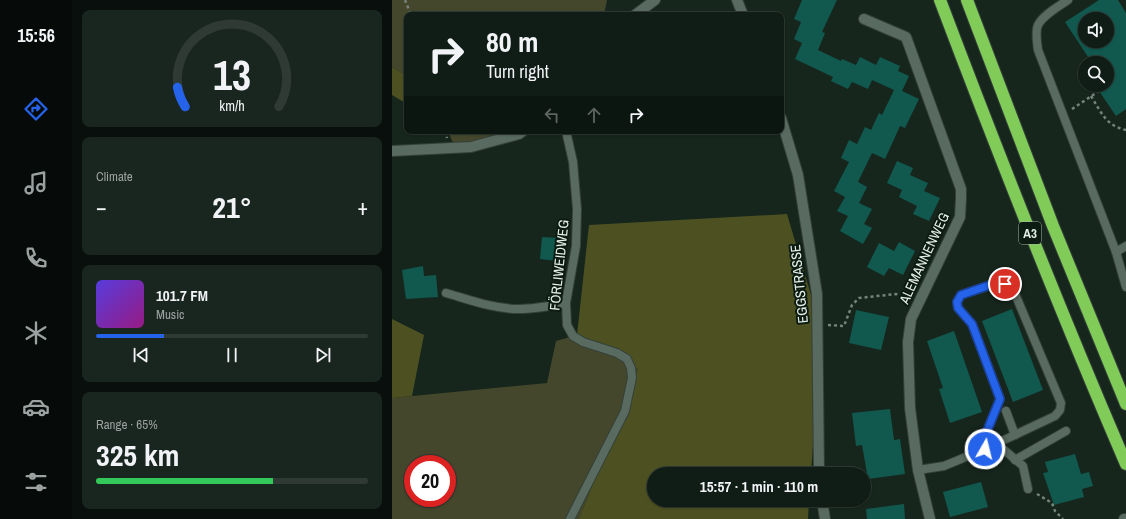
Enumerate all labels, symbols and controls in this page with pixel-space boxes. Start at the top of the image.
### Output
map controls [1078,12,1114,92]
button: sound [1078,12,1114,48]
text: 15:56 [17,23,55,48]
text: 80 m [486,23,538,61]
icon: right [420,28,472,80]
text: 13 [213,46,251,102]
button: search [1078,56,1114,92]
text: Turn right [486,59,549,84]
icon: directions [22,95,50,123]
text: km/h [219,95,245,114]
icon: left [541,104,563,126]
icon: ahead [583,104,605,126]
icon: right [625,104,647,126]
text: Climate [96,168,133,185]
icon: music [22,169,50,197]
text: 21° [212,187,252,227]
text: − [96,192,107,222]
text: + [357,192,368,222]
street label: ALEMANNENWEG [895,209,953,308]
street label: FÖRLIWEIDWEG [545,219,573,311]
road number: A3 [1019,222,1041,244]
icon: phone [22,244,50,272]
street label: EGGSTRASSE [786,244,812,324]
pin [988,267,1022,301]
icon: arrive [994,273,1016,295]
text: 101.7 FM [156,285,208,306]
text: Music [156,306,184,323]
icon: climate [22,319,50,347]
icon: previous [130,344,152,366]
icon: pause [221,344,243,366]
icon: next [312,344,334,366]
icon: car [22,393,50,421]
text: Range · 65% [96,416,158,433]
position arrow [964,428,1006,470]
text: 325 km [96,435,179,475]
speed limit sign: 20 [404,455,456,507]
icon: filters [22,468,50,496]
text: 15:57 · 1 min · 110 m [700,476,818,497]

